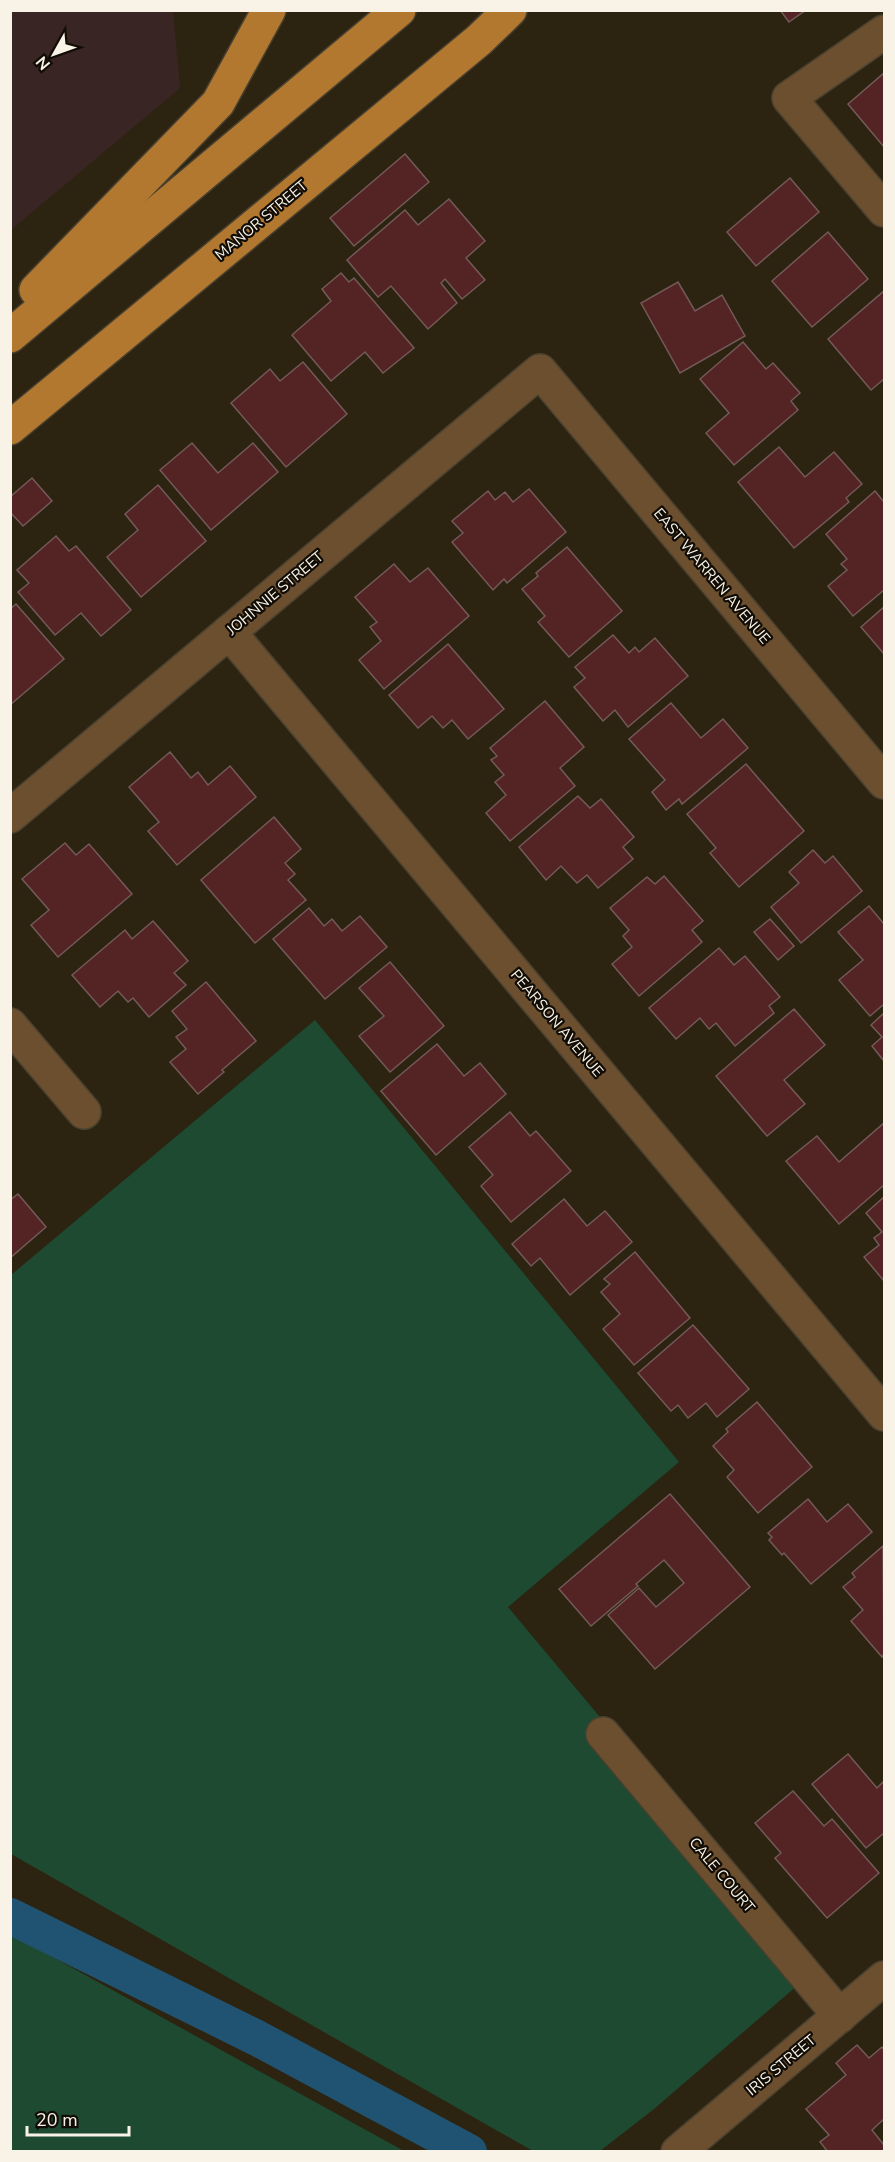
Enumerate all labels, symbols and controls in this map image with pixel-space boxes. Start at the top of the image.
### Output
north arrow [24,24,84,84]
text: N [31,51,56,75]
street label: MANOR STREET [211,175,311,265]
street label: EAST WARREN AVENUE [649,504,775,648]
street label: JOHNNIE STREET [222,547,328,640]
street label: PEARSON AVENUE [506,965,608,1081]
street label: CALE COURT [685,1833,759,1917]
street label: IRIS STREET [742,2030,820,2100]
scale bar [27,2099,129,2137]
text: 20 m [36,2108,78,2132]

